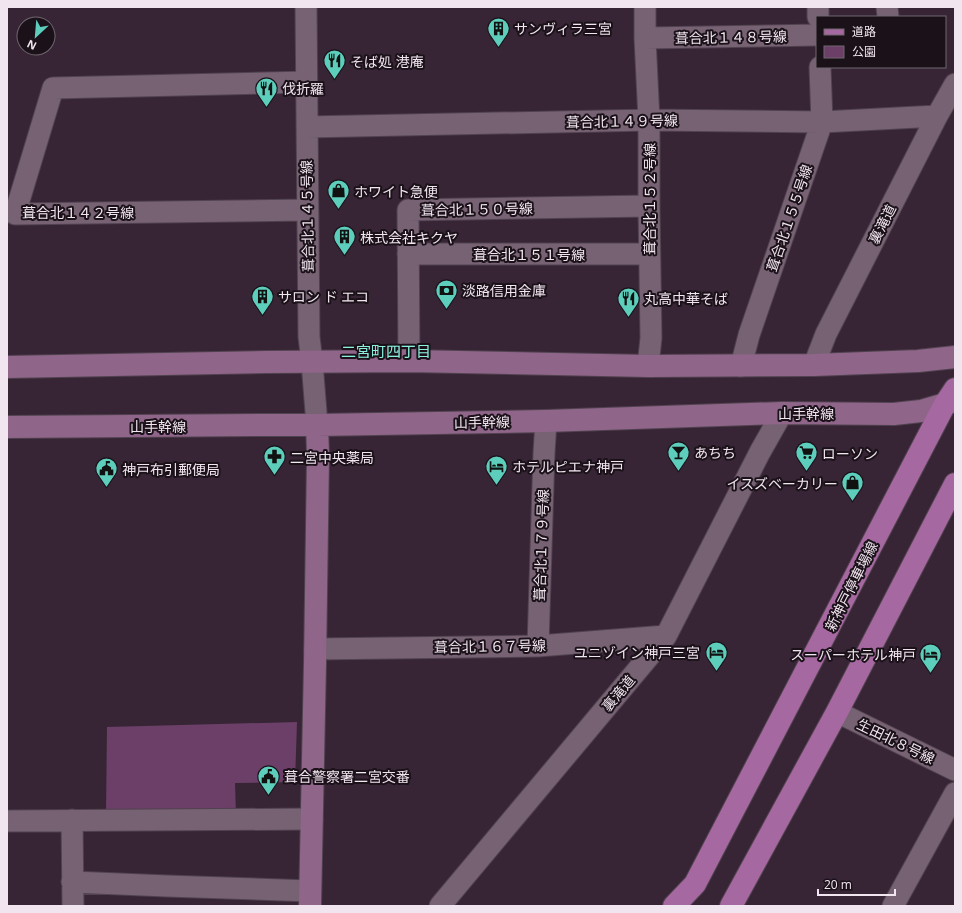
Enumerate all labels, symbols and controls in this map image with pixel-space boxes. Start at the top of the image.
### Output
building icon: サンヴィラ三宮 [486,15,512,48]
north arrow [16,16,56,56]
legend [816,16,946,68]
place label: サンヴィラ三宮 [514,19,612,38]
text: 道路 [852,23,876,40]
street label: 葺合北１４８号線 [675,27,787,47]
text: N [24,37,39,54]
text: 公園 [852,43,876,60]
restaurant icon: そば処 港庵 [322,48,348,81]
place label: そば処 港庵 [350,52,424,71]
restaurant icon: 伐折羅 [253,75,279,108]
place label: 伐折羅 [282,79,324,98]
street label: 葺合北１４９号線 [566,111,678,131]
street label: 葺合北１５２号線 [640,143,659,255]
street label: 葺合北１４５号線 [297,160,317,272]
street label: 葺合北１５５号線 [762,162,816,274]
shop icon: ホワイト急便 [326,178,352,211]
place label: ホワイト急便 [354,182,438,201]
street label: 葺合北１５０号線 [421,199,533,219]
street label: 裏滝道 [864,201,900,247]
street label: 葺合北１４２号線 [22,203,134,222]
building icon: 株式会社キクヤ [331,224,357,257]
place label: 株式会社キクヤ [360,228,458,247]
street label: 葺合北１５１号線 [473,245,585,264]
bank icon: 淡路信用金庫 [434,277,460,310]
place label: 淡路信用金庫 [462,281,546,300]
building icon: サロン ド エコ [249,283,275,316]
restaurant icon: 丸高中華そば [615,285,641,318]
place label: サロン ド エコ [278,287,369,306]
place label: 丸高中華そば [644,289,728,308]
district label: 二宮町四丁目 [341,341,431,361]
street label: 山手幹線 [778,404,834,423]
street label: 山手幹線 [454,412,510,432]
street label: 山手幹線 [130,417,186,436]
bar icon: あちち [665,439,691,472]
supermarket icon: ローソン [793,440,819,473]
place label: あちち [694,443,736,462]
pharmacy icon: 二宮中央薬局 [261,444,287,477]
place label: ローソン [822,444,878,463]
place label: 二宮中央薬局 [290,448,374,467]
hotel icon: ホテルピエナ神戸 [484,453,510,486]
public building icon: 神戸布引郵便局 [93,456,119,489]
place label: ホテルピエナ神戸 [512,457,624,476]
place label: 神戸布引郵便局 [122,460,220,479]
shop icon: イスズベーカリー [840,470,866,503]
place label: イスズベーカリー [726,474,838,493]
street label: 葺合北１７９号線 [530,489,552,601]
street label: 新神戸停車場線 [820,538,882,634]
street label: 葺合北１６７号線 [434,636,546,656]
hotel icon: ユニゾイン神戸三宮 [703,639,729,672]
hotel icon: スーパーホテル神戸 [918,641,944,674]
place label: ユニゾイン神戸三宮 [574,643,700,662]
place label: スーパーホテル神戸 [790,645,916,664]
street label: 裏滝道 [597,671,639,715]
street label: 生田北８号線 [854,714,938,768]
public building icon: 葺合警察署二宮交番 [255,763,281,796]
place label: 葺合警察署二宮交番 [284,767,410,786]
scale bar [818,871,895,897]
text: 20 m [824,876,852,893]

